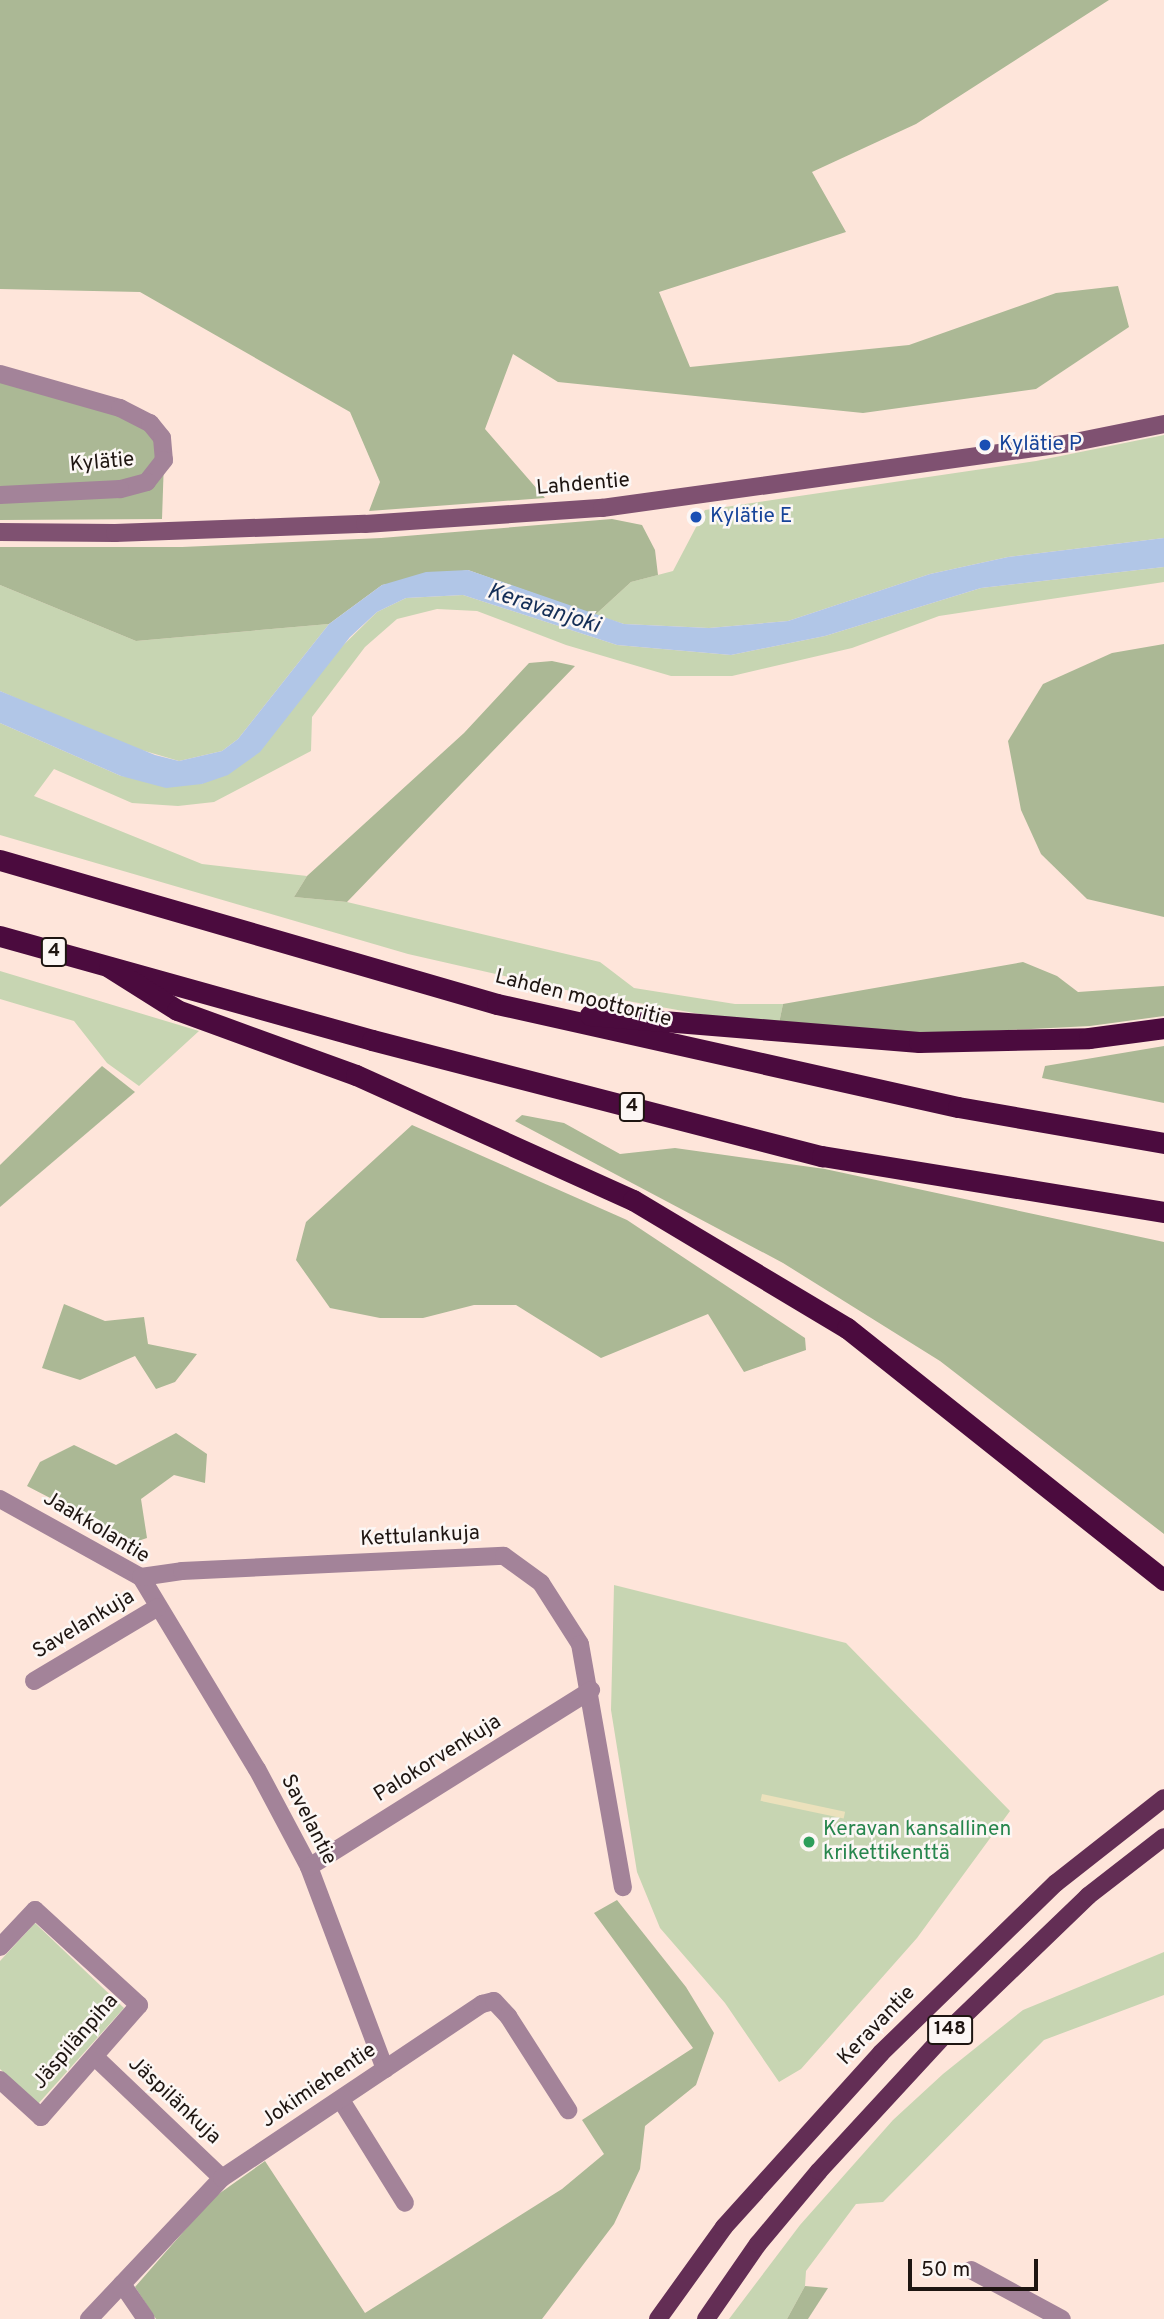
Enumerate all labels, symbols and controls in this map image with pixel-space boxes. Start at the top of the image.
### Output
place label: Kylätie P [999,432,1082,458]
marker: Kylätie P [977,437,993,453]
street label: Kylätie [69,448,135,478]
street label: Lahdentie [535,468,631,502]
place label: Kylätie E [710,504,792,530]
marker: Kylätie E [688,509,704,525]
water label: Keravanjoki [483,579,603,641]
road number: 4 [40,936,68,968]
street label: Lahden moottoritie [492,965,674,1033]
road number: 4 [618,1092,646,1122]
street label: Jaakkolantie [38,1486,154,1570]
street label: Kettulankuja [360,1521,480,1553]
street label: Savelankuja [29,1585,139,1665]
street label: Palokorvenkuja [370,1710,506,1808]
street label: Savelantie [275,1771,341,1869]
place label: Keravan kansallinen krikettikenttä [823,1817,1011,1867]
marker: Keravan kansallinen krikettikenttä [801,1834,817,1850]
street label: Keravantie [833,1981,921,2071]
street label: Jäspilänpiha [28,1989,124,2095]
road number: 148 [926,2014,974,2046]
street label: Jokimiehentie [257,2038,381,2134]
street label: Jäspilänkuja [122,2052,226,2150]
scale bar [912,2246,1042,2290]
text: 50 m [921,2257,970,2284]

